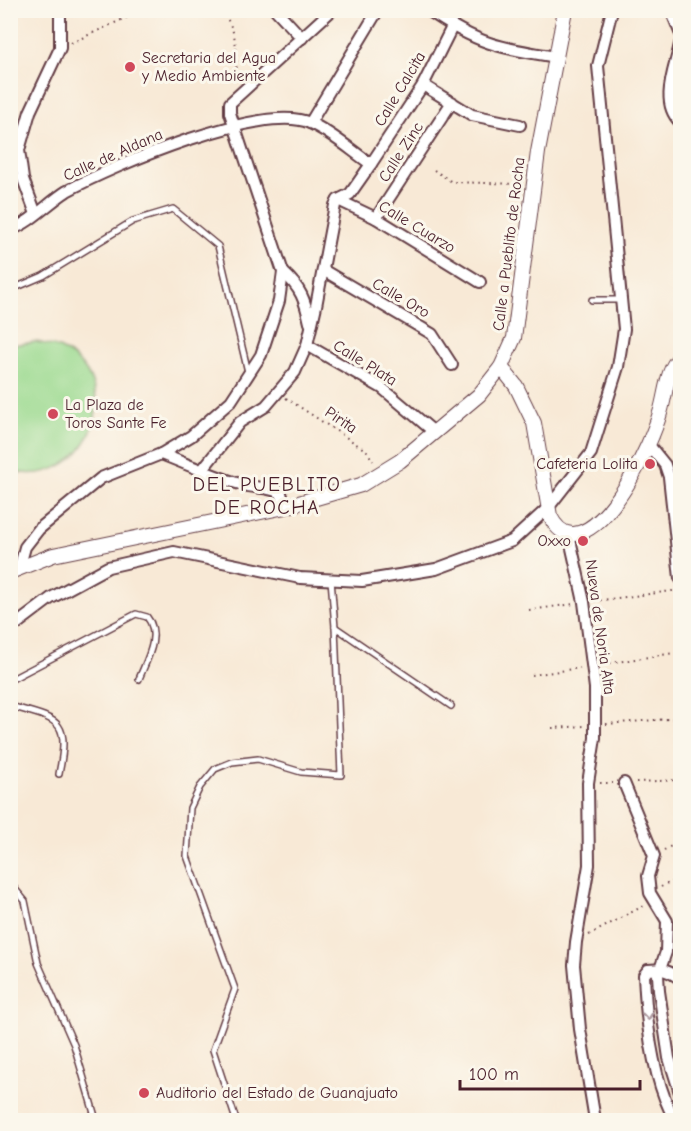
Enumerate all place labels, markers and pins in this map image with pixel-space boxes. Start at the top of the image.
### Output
place label: Secretaria del Agua y Medio Ambiente [141,49,276,85]
marker: Secretaria del Agua y Medio Ambiente [123,60,137,74]
place label: La Plaza de Toros Sante Fe [65,396,167,432]
marker: La Plaza de Toros Sante Fe [46,407,60,421]
place label: Cafeteria Lolita [536,455,638,473]
marker: Cafeteria Lolita [643,457,657,471]
place label: Oxxo [537,532,571,550]
marker: Oxxo [576,534,590,548]
place label: Auditorio del Estado de Guanajuato [156,1084,398,1102]
marker: Auditorio del Estado de Guanajuato [137,1086,151,1100]

